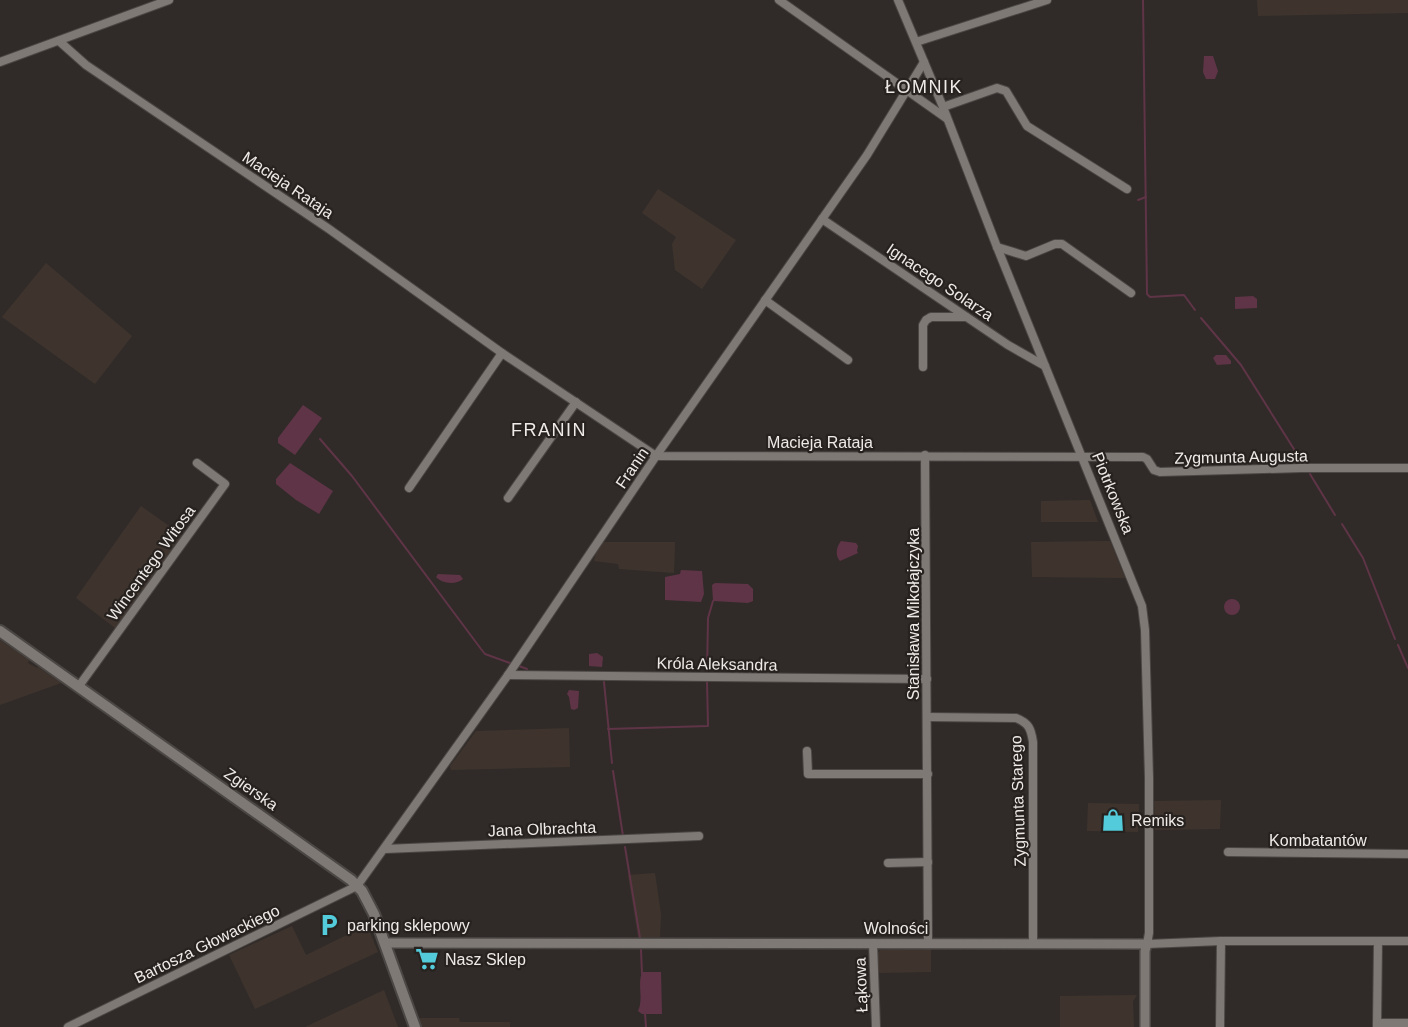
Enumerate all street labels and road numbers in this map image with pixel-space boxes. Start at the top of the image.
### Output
street label: Macieja Rataja [239,148,337,222]
street label: Ignacego Solarza [884,240,996,324]
street label: Macieja Rataja [767,434,873,451]
street label: Franin [612,444,652,492]
street label: Zygmunta Augusta [1174,447,1308,467]
street label: Piotrkowska [1089,450,1137,536]
street label: Wincentego Witosa [104,502,198,624]
street label: Stanisława Mikołajczyka [905,528,922,700]
street label: Króla Aleksandra [656,654,778,674]
street label: Zygmunta Starego [1007,735,1029,867]
street label: Zgierska [221,764,281,814]
street label: Jana Olbrachta [487,819,597,839]
street label: Kombatantów [1269,832,1367,849]
street label: Bartosza Głowackiego [132,901,282,987]
street label: Wolności [864,920,928,937]
street label: Łąkowa [852,957,870,1013]

